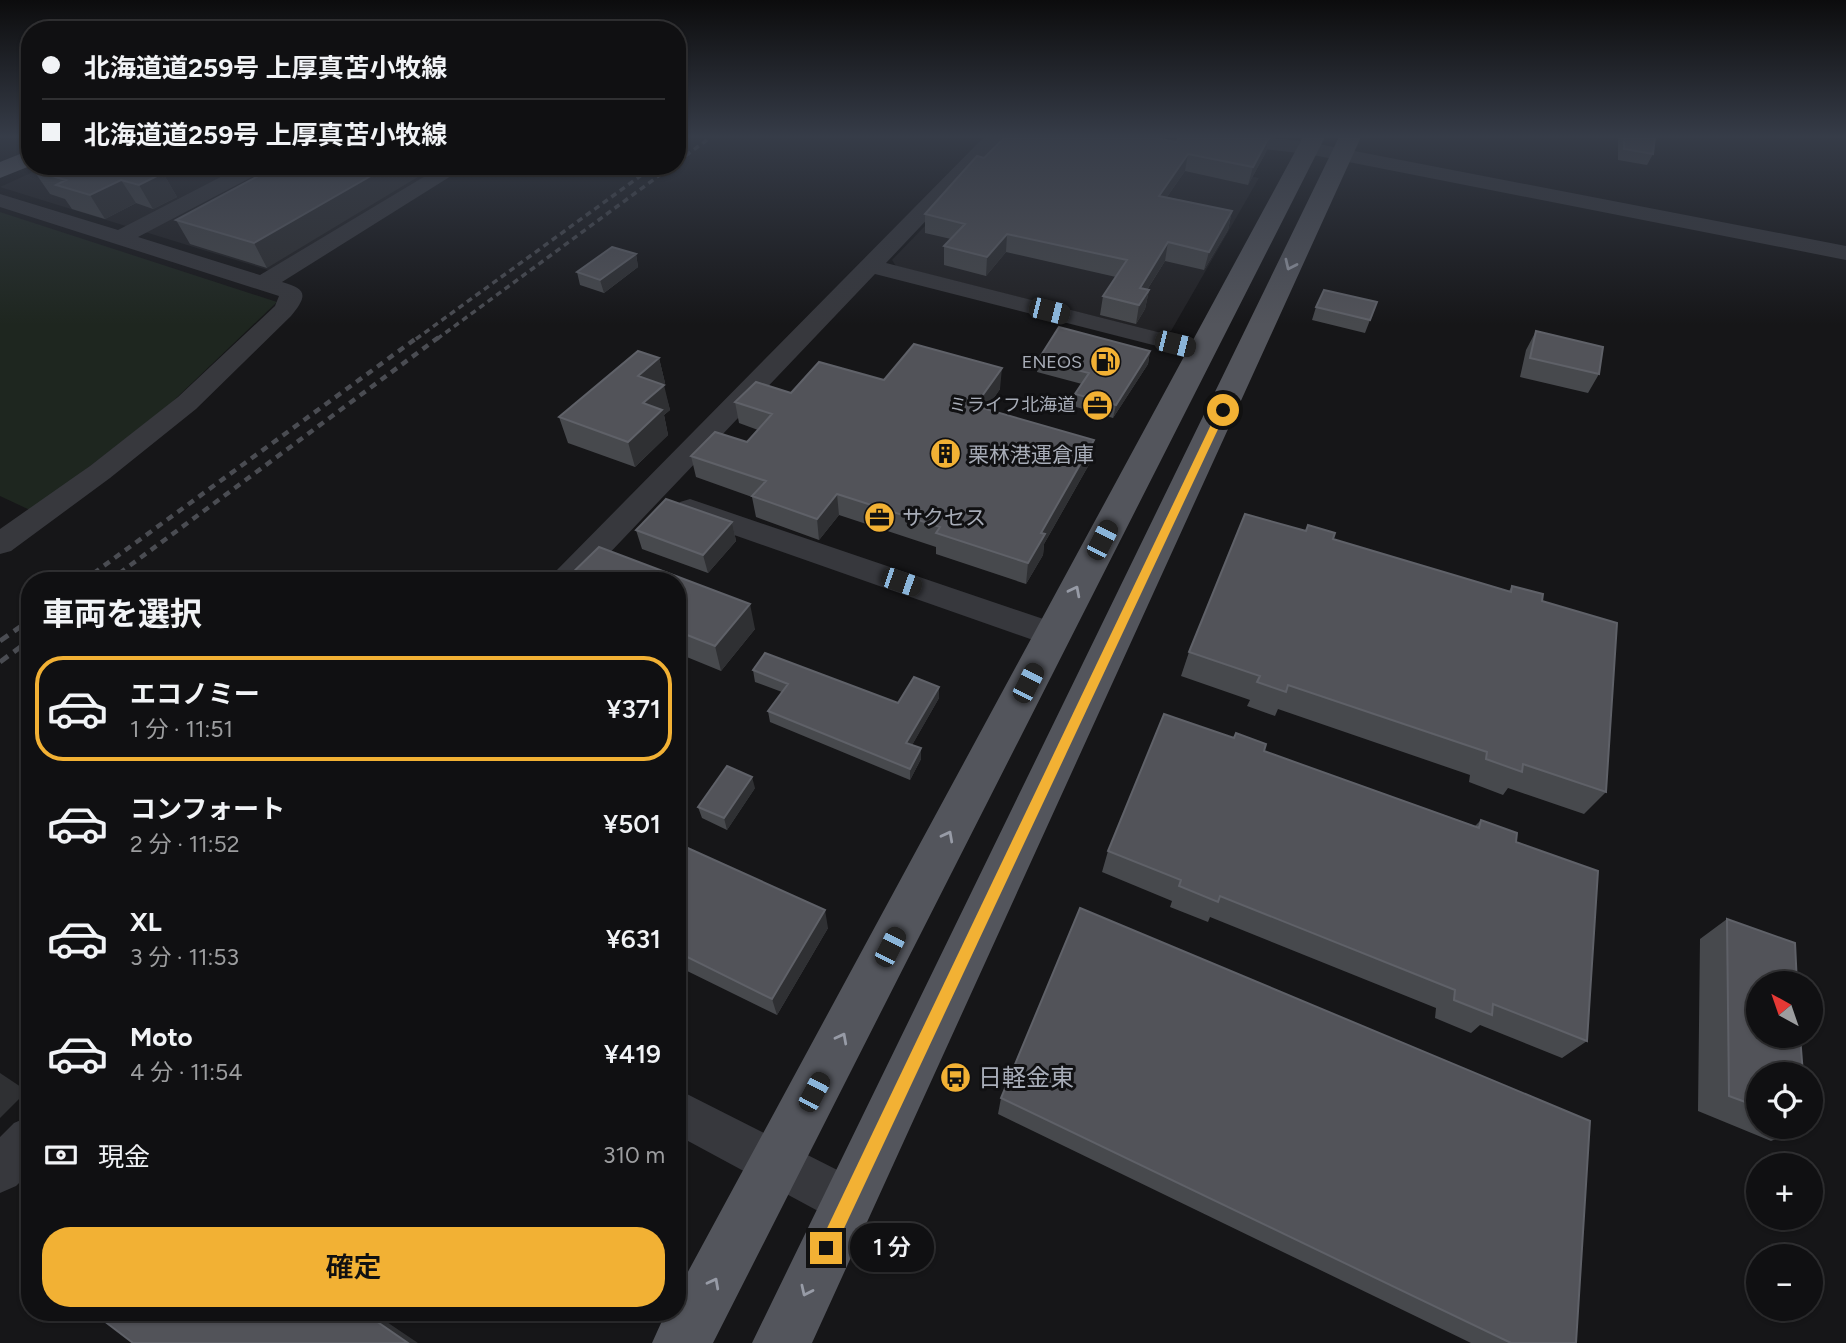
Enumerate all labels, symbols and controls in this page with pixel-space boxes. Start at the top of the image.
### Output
text: 北海道道259号 上厚真苫小牧線 [84,52,447,84]
text: 北海道道259号 上厚真苫小牧線 [84,119,447,151]
one-way arrow [1284,258,1298,270]
car [1027,296,1072,326]
car [1153,329,1198,359]
fuel station icon: ENEOS [1088,345,1122,379]
place label: ENEOS [1022,351,1082,373]
office icon: ミライフ北海道 [1081,388,1115,422]
place label: ミライフ北海道 [949,394,1075,416]
route start [1207,394,1239,426]
building icon: 栗林港運倉庫 [928,437,962,471]
place label: 栗林港運倉庫 [968,442,1094,467]
office icon: サクセス [862,500,896,534]
place label: サクセス [902,505,986,530]
car [1084,517,1121,563]
car [878,565,925,599]
one-way arrow [1067,586,1081,598]
text: 車両を選択 [42,595,202,633]
car [1010,660,1047,706]
icon: car [46,677,109,740]
text: エコノミー [130,678,260,710]
text: ¥371 [607,693,661,725]
text: 1 分 · 11:51 [130,715,233,743]
icon: car [46,792,109,855]
text: コンフォート [130,793,285,825]
text: ¥501 [603,808,661,840]
text: 2 分 · 11:52 [130,830,240,858]
one-way arrow [939,831,953,843]
text: XL [130,906,162,938]
icon: car [46,907,109,970]
text: ¥631 [606,923,661,955]
car [872,924,909,970]
text: 3 分 · 11:53 [130,943,239,971]
north arrow [1746,971,1824,1048]
map controls [1746,971,1823,1321]
text: Moto [130,1021,193,1053]
icon: car [46,1022,109,1085]
one-way arrow [834,1033,848,1045]
text: ¥419 [604,1038,661,1070]
text: 4 分 · 11:54 [130,1058,243,1086]
bus stop icon: 日軽金東 [938,1060,972,1094]
button: locate [1746,1062,1823,1139]
place label: 日軽金東 [978,1063,1074,1092]
car [795,1069,834,1115]
icon: cash [42,1136,80,1174]
text: 現金 [98,1141,150,1173]
text: 310 m [603,1141,665,1169]
button: + [1746,1153,1823,1230]
callout: 1 分 [850,1224,934,1272]
button: 確定 [42,1227,665,1307]
route end [810,1232,842,1264]
text: 1 分 [873,1233,911,1261]
button: − [1746,1244,1823,1321]
one-way arrow [706,1277,719,1290]
one-way arrow [800,1284,814,1296]

